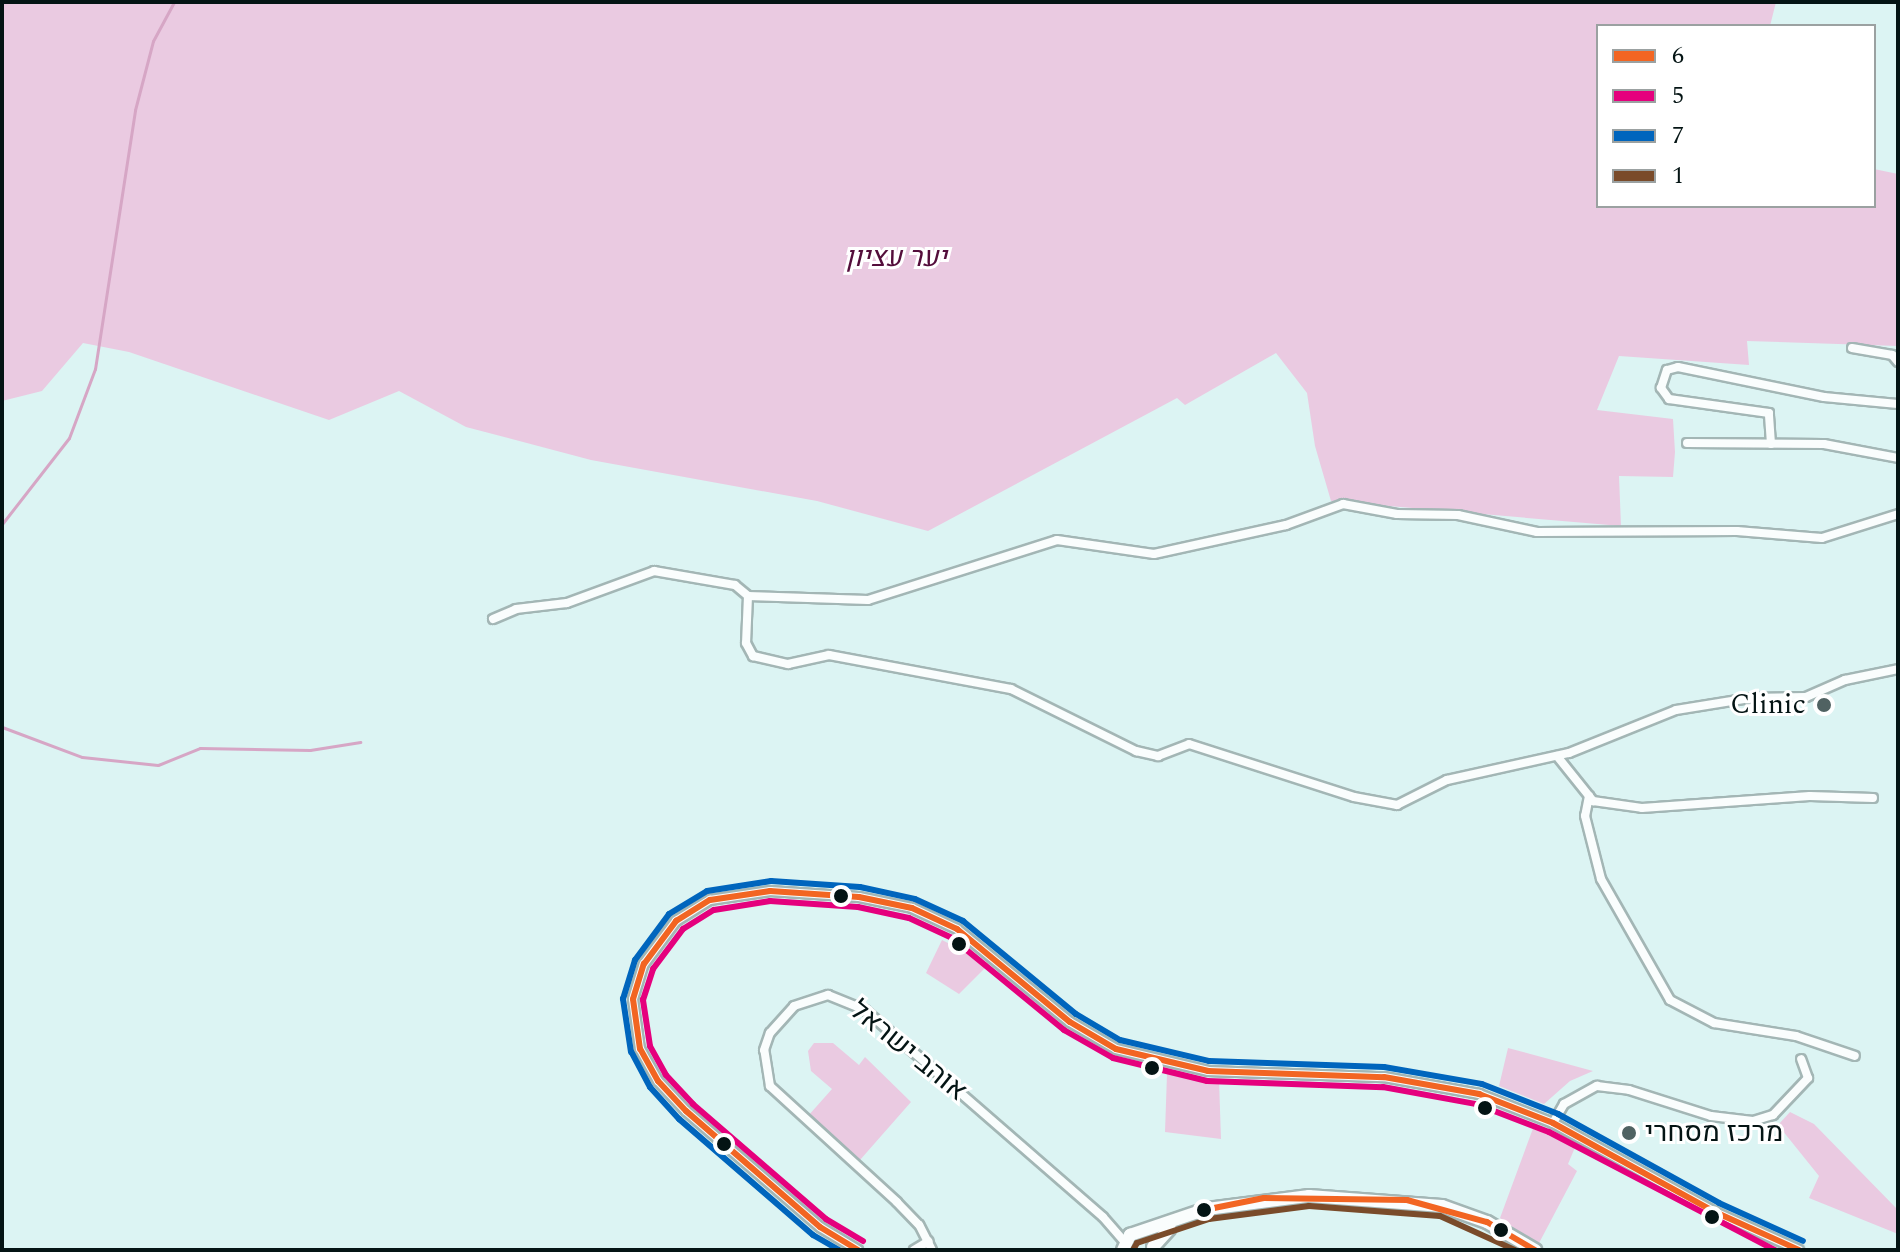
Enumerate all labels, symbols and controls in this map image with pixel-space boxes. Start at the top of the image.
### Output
legend [1596,24,1876,208]
text: 6 [1672,38,1684,74]
text: 5 [1672,78,1684,114]
text: 7 [1672,118,1684,154]
text: 1 [1672,158,1684,194]
park label: יער עציון [845,241,947,275]
place label: Clinic [1730,688,1806,722]
marker: Clinic [1813,694,1835,716]
unlabelled marker [833,888,849,904]
unlabelled marker [951,936,967,952]
street label: אוהב ישראל [843,994,973,1108]
unlabelled marker [1144,1060,1160,1076]
unlabelled marker [1477,1100,1493,1116]
place label: מרכז מסחרי [1645,1116,1783,1150]
marker: מרכז מסחרי [1620,1124,1638,1142]
unlabelled marker [716,1136,732,1152]
unlabelled marker [1196,1202,1212,1218]
unlabelled marker [1704,1209,1720,1225]
unlabelled marker [1493,1222,1509,1238]

